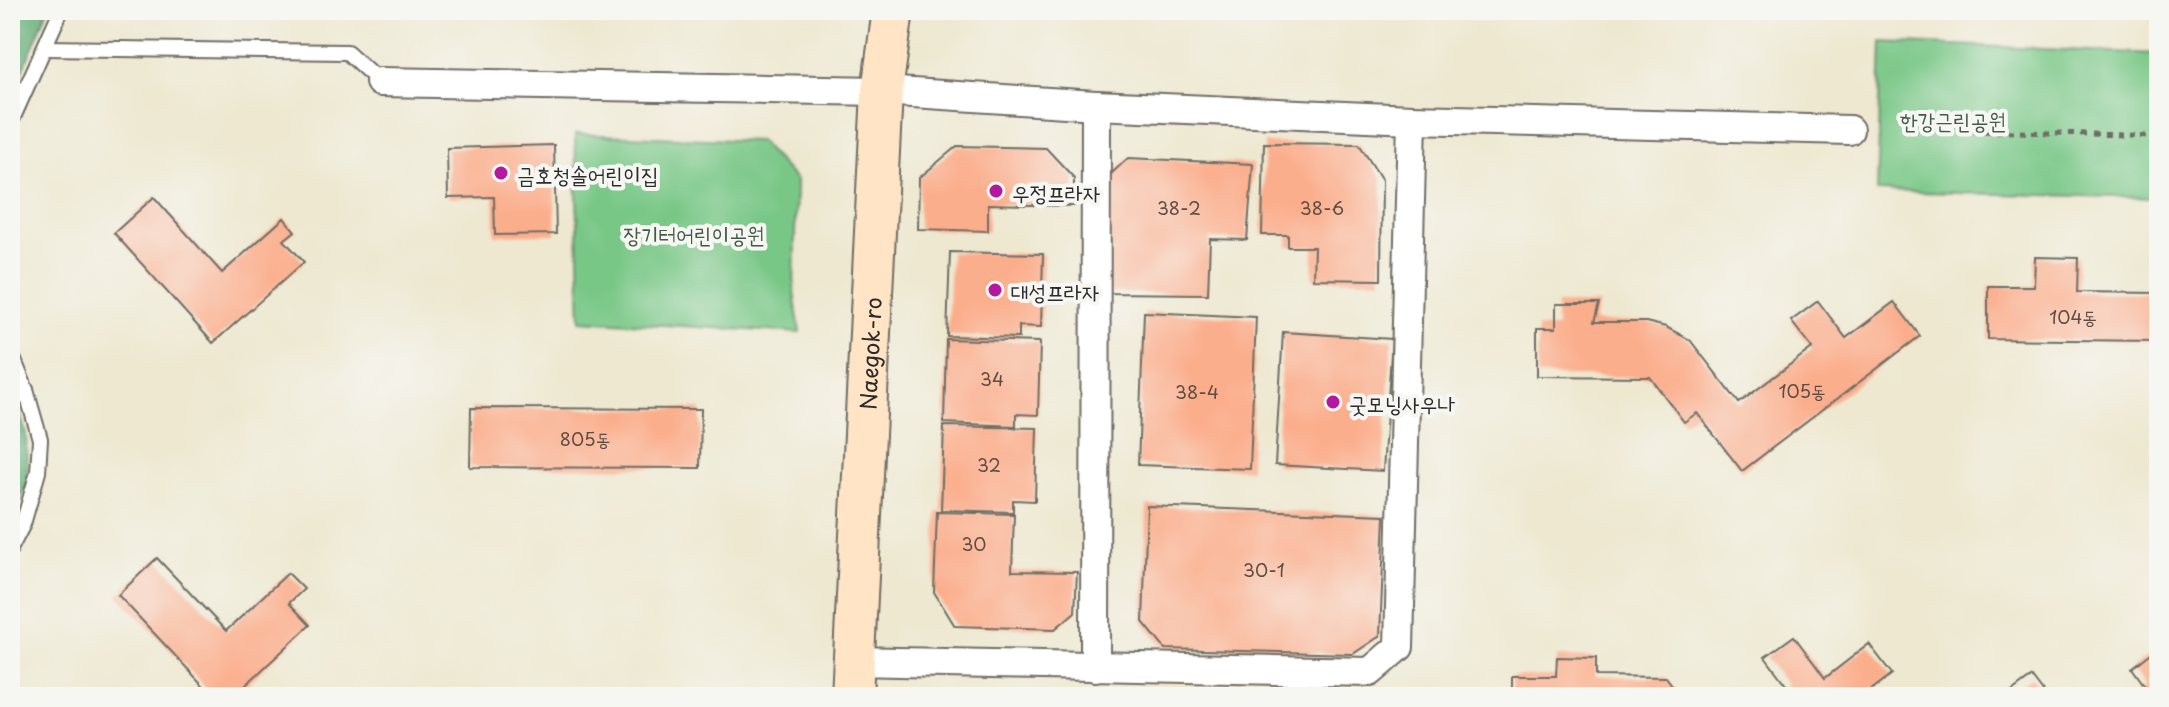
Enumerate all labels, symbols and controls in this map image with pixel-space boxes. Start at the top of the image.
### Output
park label: 한강근린공원 [1900,103,2006,136]
place label: 금호청솔어린이집 [517,157,659,190]
marker: 금호청솔어린이집 [492,164,510,182]
place label: 우정프라자 [1012,175,1101,208]
marker: 우정프라자 [987,182,1005,200]
house number: 38-2 [1157,194,1201,221]
house number: 38-6 [1300,194,1344,221]
park label: 장기터어린이공원 [623,217,765,250]
place label: 대성프라자 [1011,274,1100,307]
marker: 대성프라자 [986,281,1004,299]
street label: Naegok-ro [850,296,888,411]
house number: 104동 [2049,303,2097,330]
house number: 34 [980,365,1004,392]
house number: 105동 [1778,377,1826,404]
house number: 38-4 [1175,378,1219,405]
place label: 굿모닝사우나 [1349,386,1456,419]
marker: 굿모닝사우나 [1324,393,1342,411]
house number: 805동 [560,425,610,452]
house number: 32 [977,451,1001,478]
house number: 30 [961,530,987,557]
house number: 30-1 [1243,556,1285,583]

